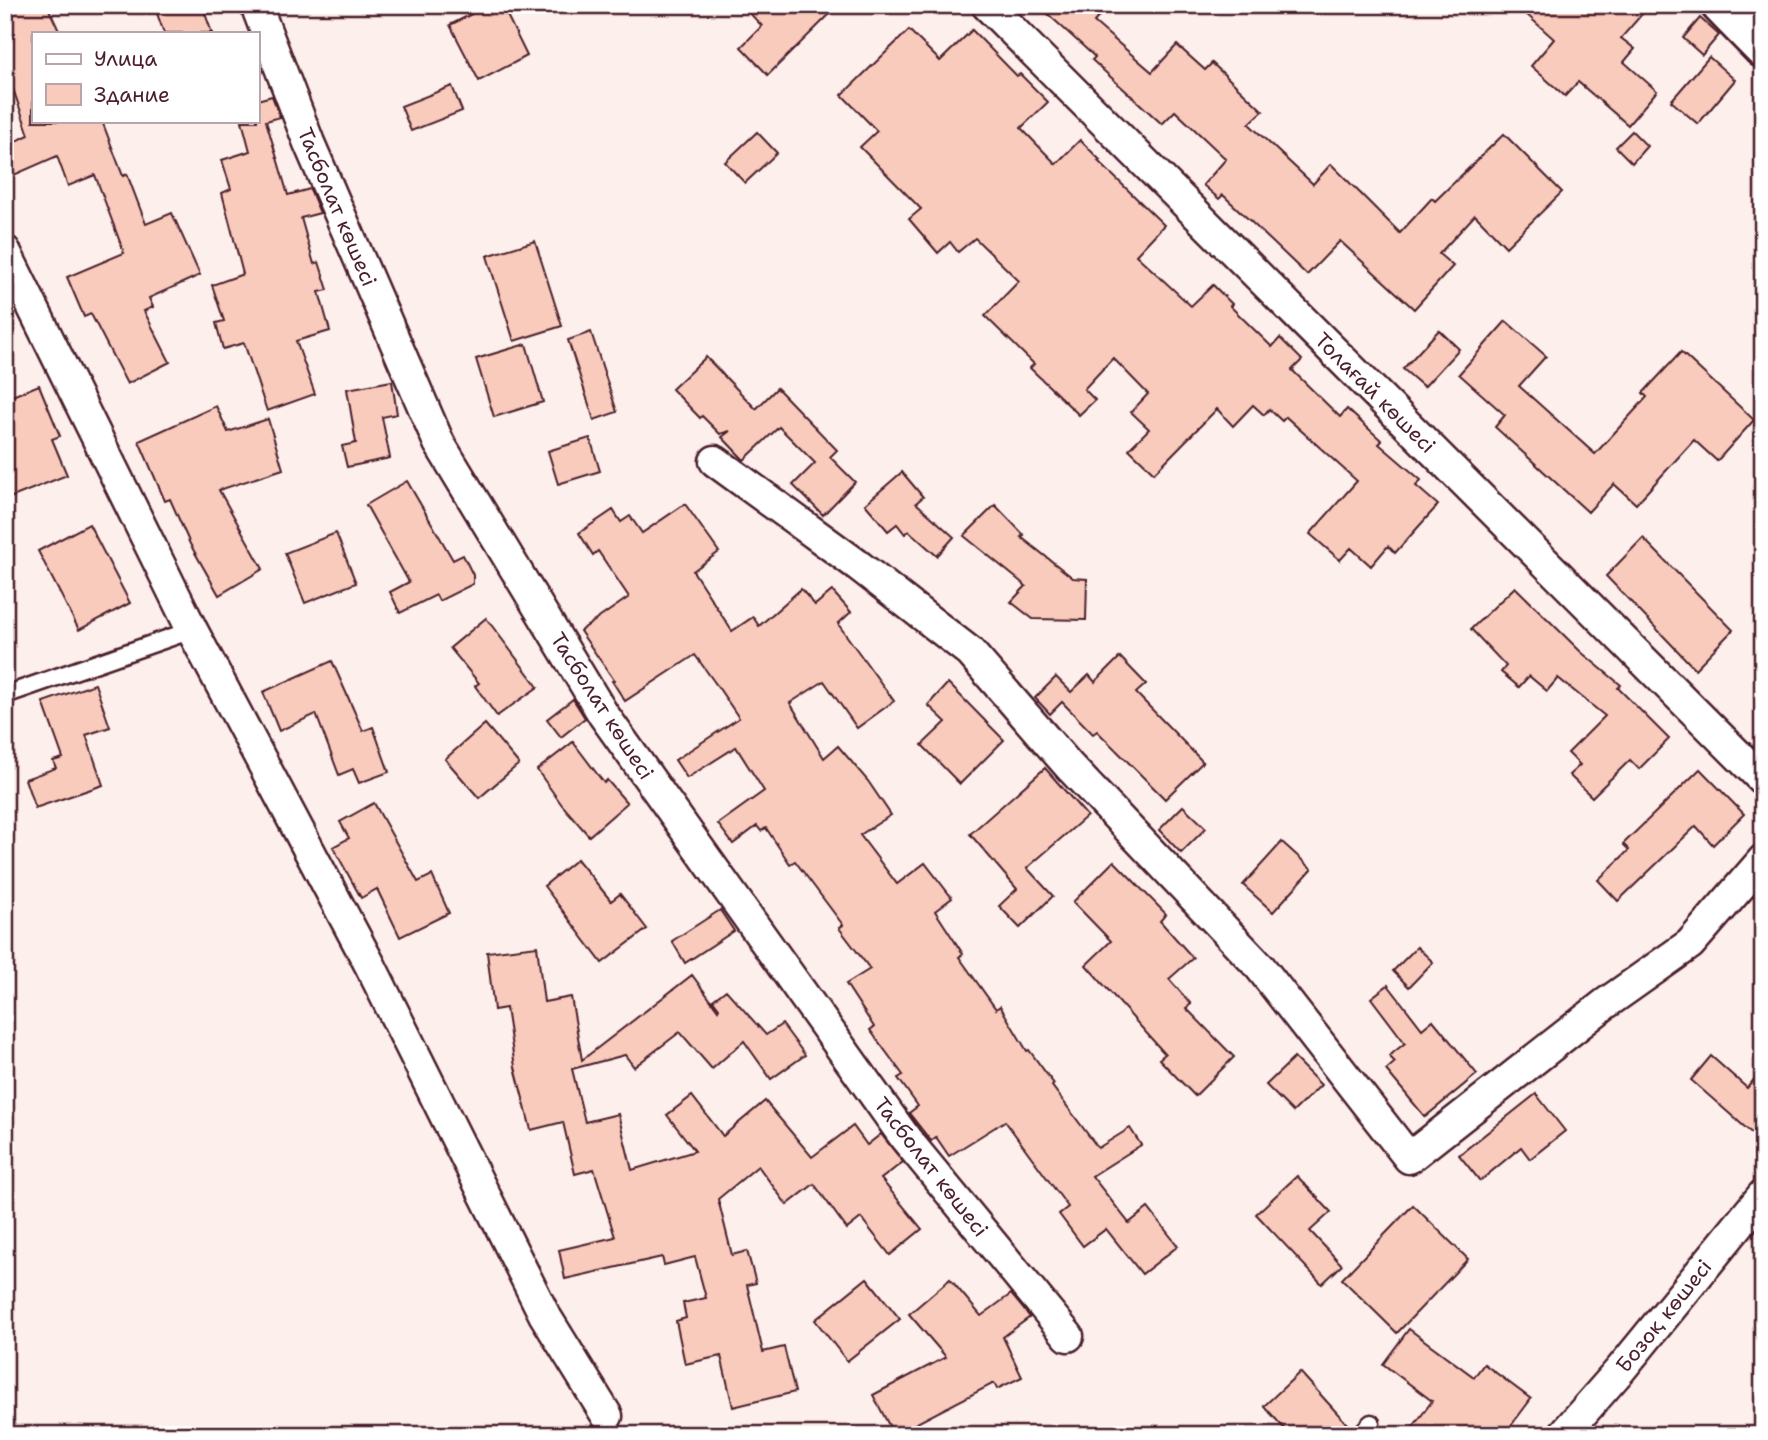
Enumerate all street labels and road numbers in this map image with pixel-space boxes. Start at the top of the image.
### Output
street label: Тасболат көшесі [291,123,383,291]
street label: Толағай көшесі [1308,326,1442,460]
street label: Тасболат көшесі [544,627,660,785]
street label: Тасболат көшесі [868,1091,994,1243]
street label: Бозоқ көшесі [1610,1254,1718,1378]

